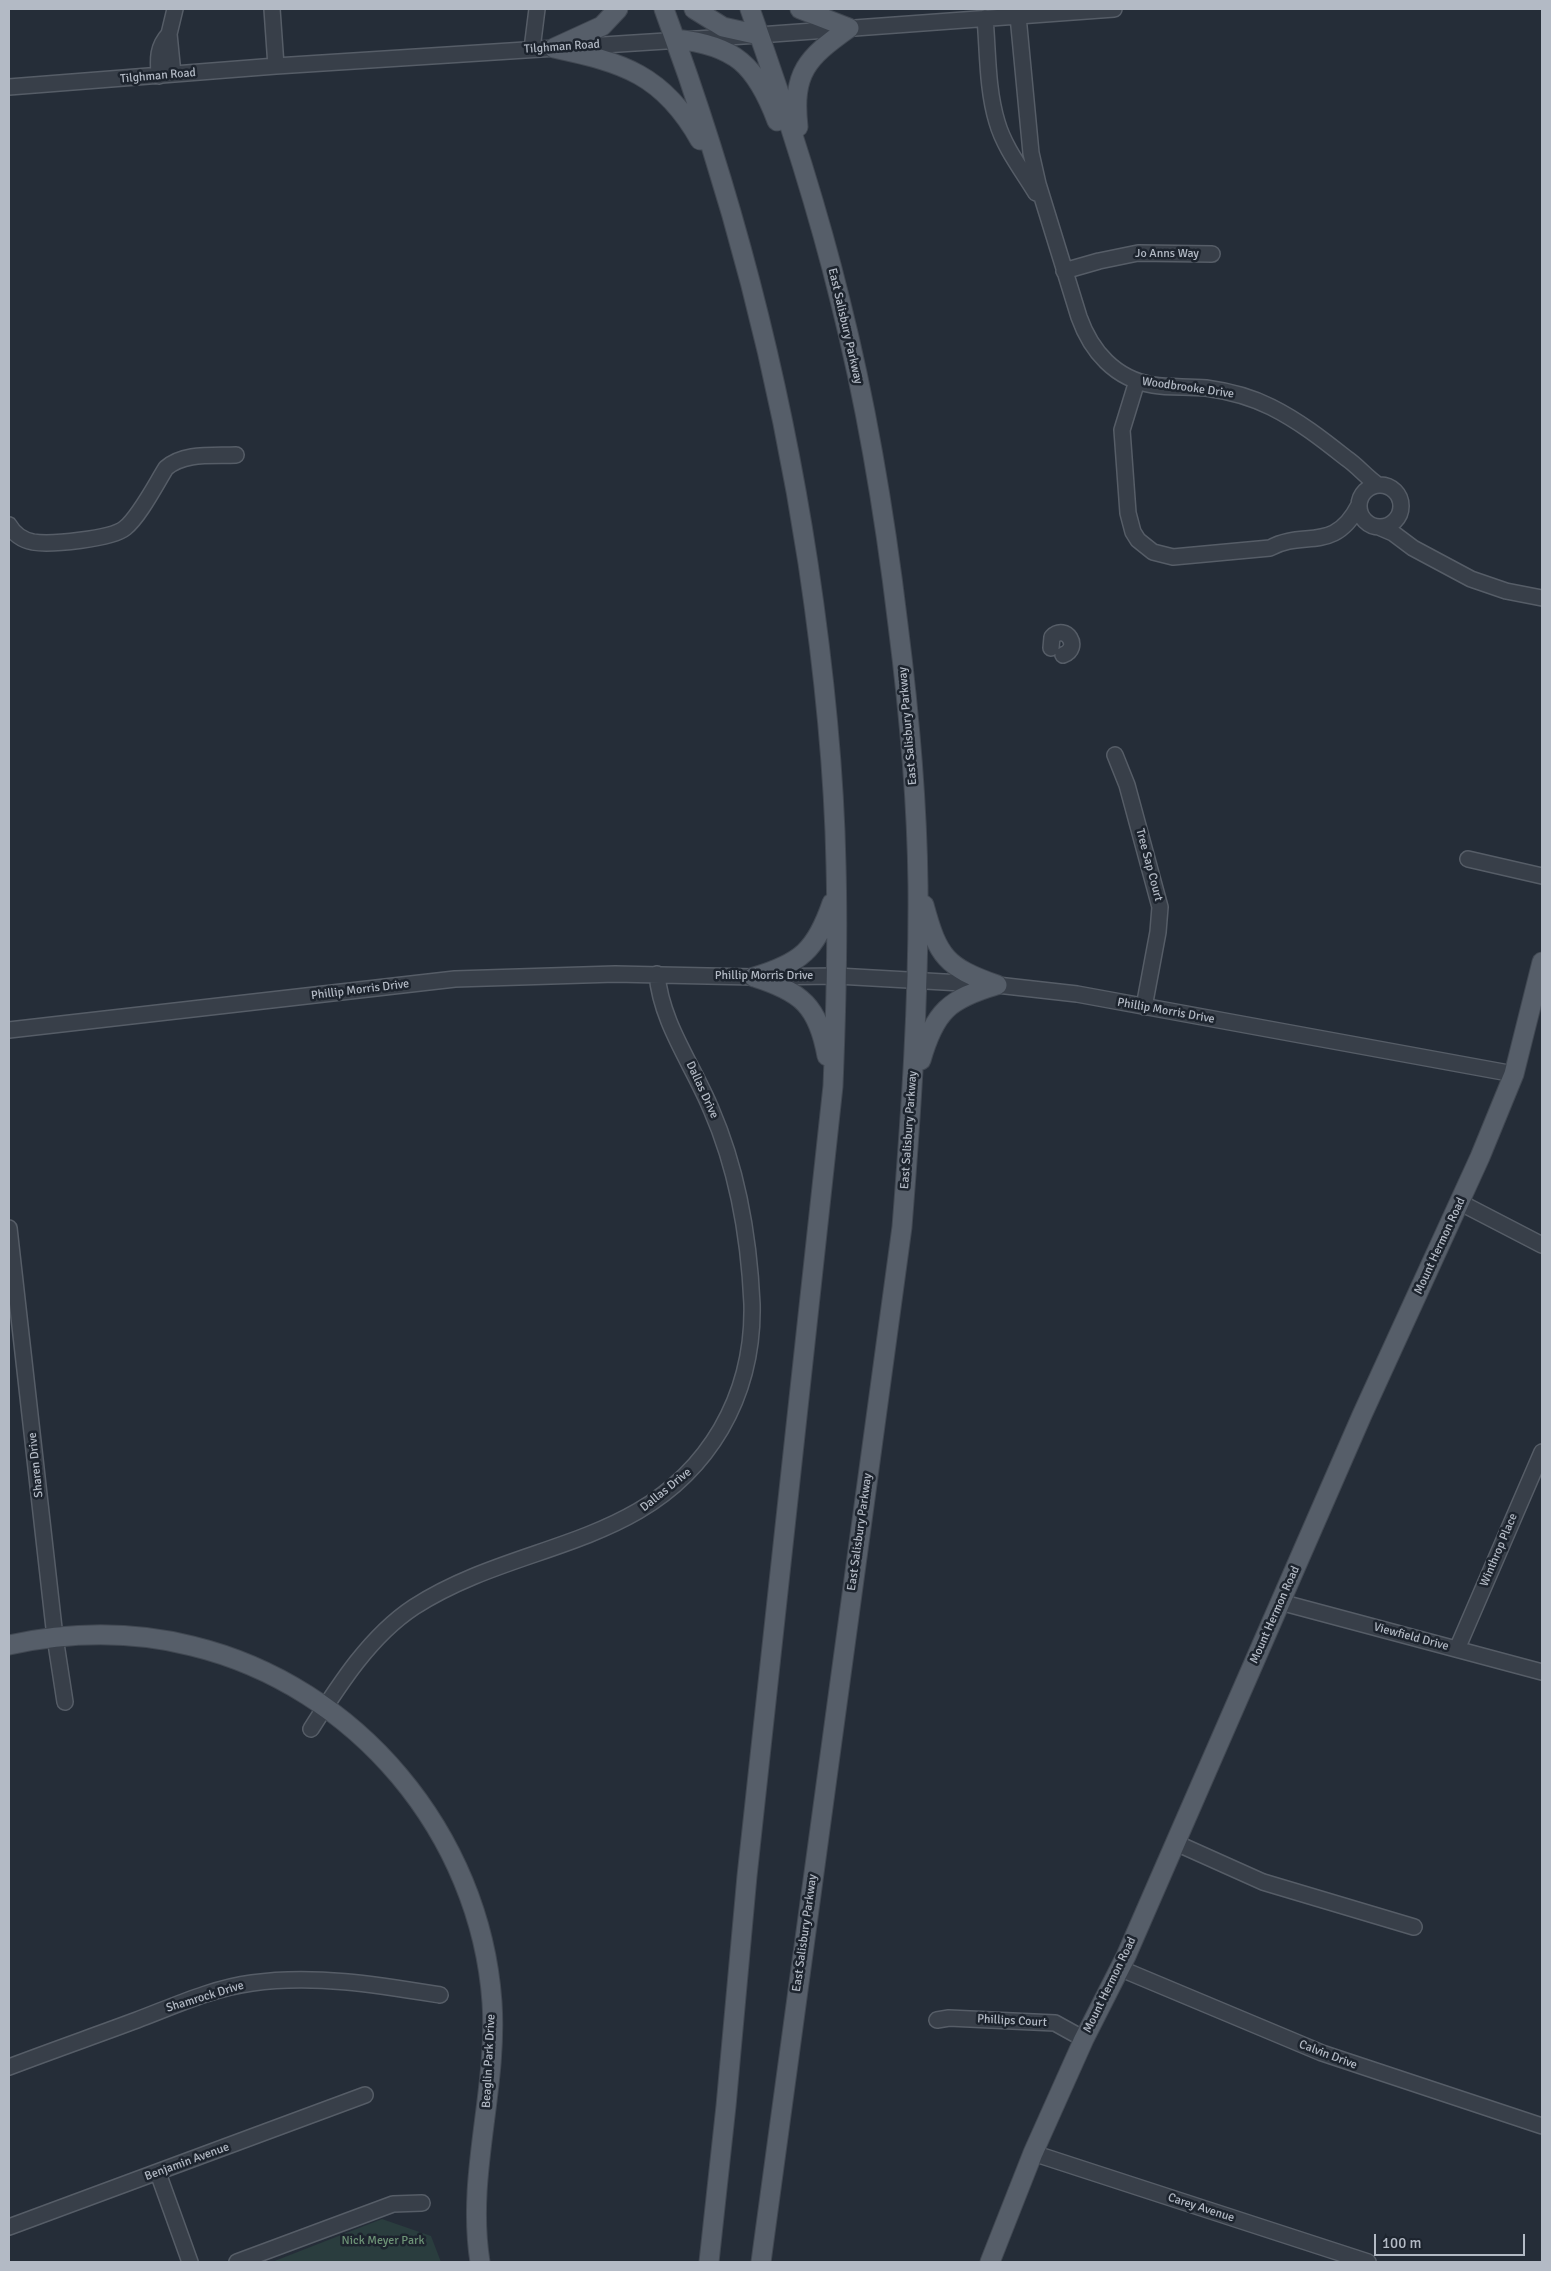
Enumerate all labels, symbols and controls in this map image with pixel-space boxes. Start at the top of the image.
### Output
street label: Tilghman Road [524,37,600,57]
street label: Tilghman Road [120,66,196,86]
street label: Jo Anns Way [1135,247,1199,261]
street label: East Salisbury Parkway [825,267,865,385]
street label: Woodbrooke Drive [1141,374,1235,402]
street label: East Salisbury Parkway [896,666,920,786]
street label: Tree Sap Court [1132,827,1166,903]
street label: Phillip Morris Drive [715,969,813,983]
street label: Phillip Morris Drive [310,977,410,1003]
street label: Phillip Morris Drive [1116,995,1216,1027]
street label: Dallas Drive [682,1059,722,1121]
street label: East Salisbury Parkway [898,1070,920,1190]
street label: Mount Hermon Road [1411,1195,1469,1297]
street label: Sharen Drive [25,1432,47,1498]
street label: Dallas Drive [638,1465,694,1515]
street label: East Salisbury Parkway [845,1472,875,1592]
street label: Winthrop Place [1477,1511,1521,1589]
street label: Mount Hermon Road [1247,1564,1303,1666]
street label: Viewfield Drive [1372,1620,1450,1654]
street label: East Salisbury Parkway [790,1873,820,1993]
street label: Mount Hermon Road [1080,1935,1140,2035]
street label: Shamrock Drive [164,1978,246,2016]
street label: Phillips Court [977,2012,1047,2030]
street label: Beaglin Park Drive [479,2014,499,2108]
street label: Calvin Drive [1297,2037,1359,2073]
street label: Benjamin Avenue [143,2140,231,2184]
street label: Carey Avenue [1166,2190,1236,2226]
scale bar [1376,2224,1527,2256]
park label: Nick Meyer Park [342,2234,424,2248]
text: 100 m [1382,2234,1422,2252]

